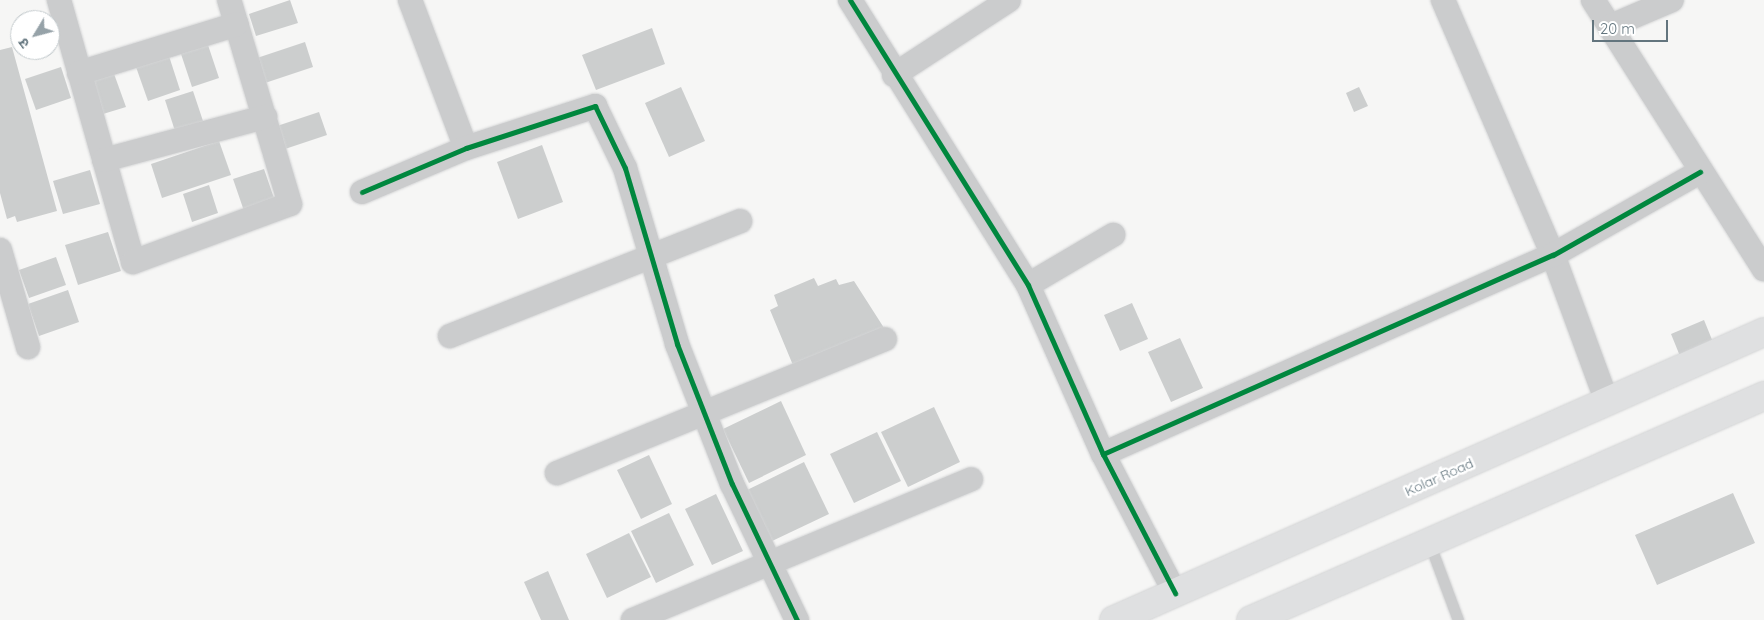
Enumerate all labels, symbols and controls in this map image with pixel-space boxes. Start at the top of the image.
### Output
north arrow [10,10,60,60]
scale bar [1594,10,1670,42]
text: 20 m [1600,19,1635,38]
text: उ [14,35,33,52]
street label: Kolar Road [1402,454,1476,500]

